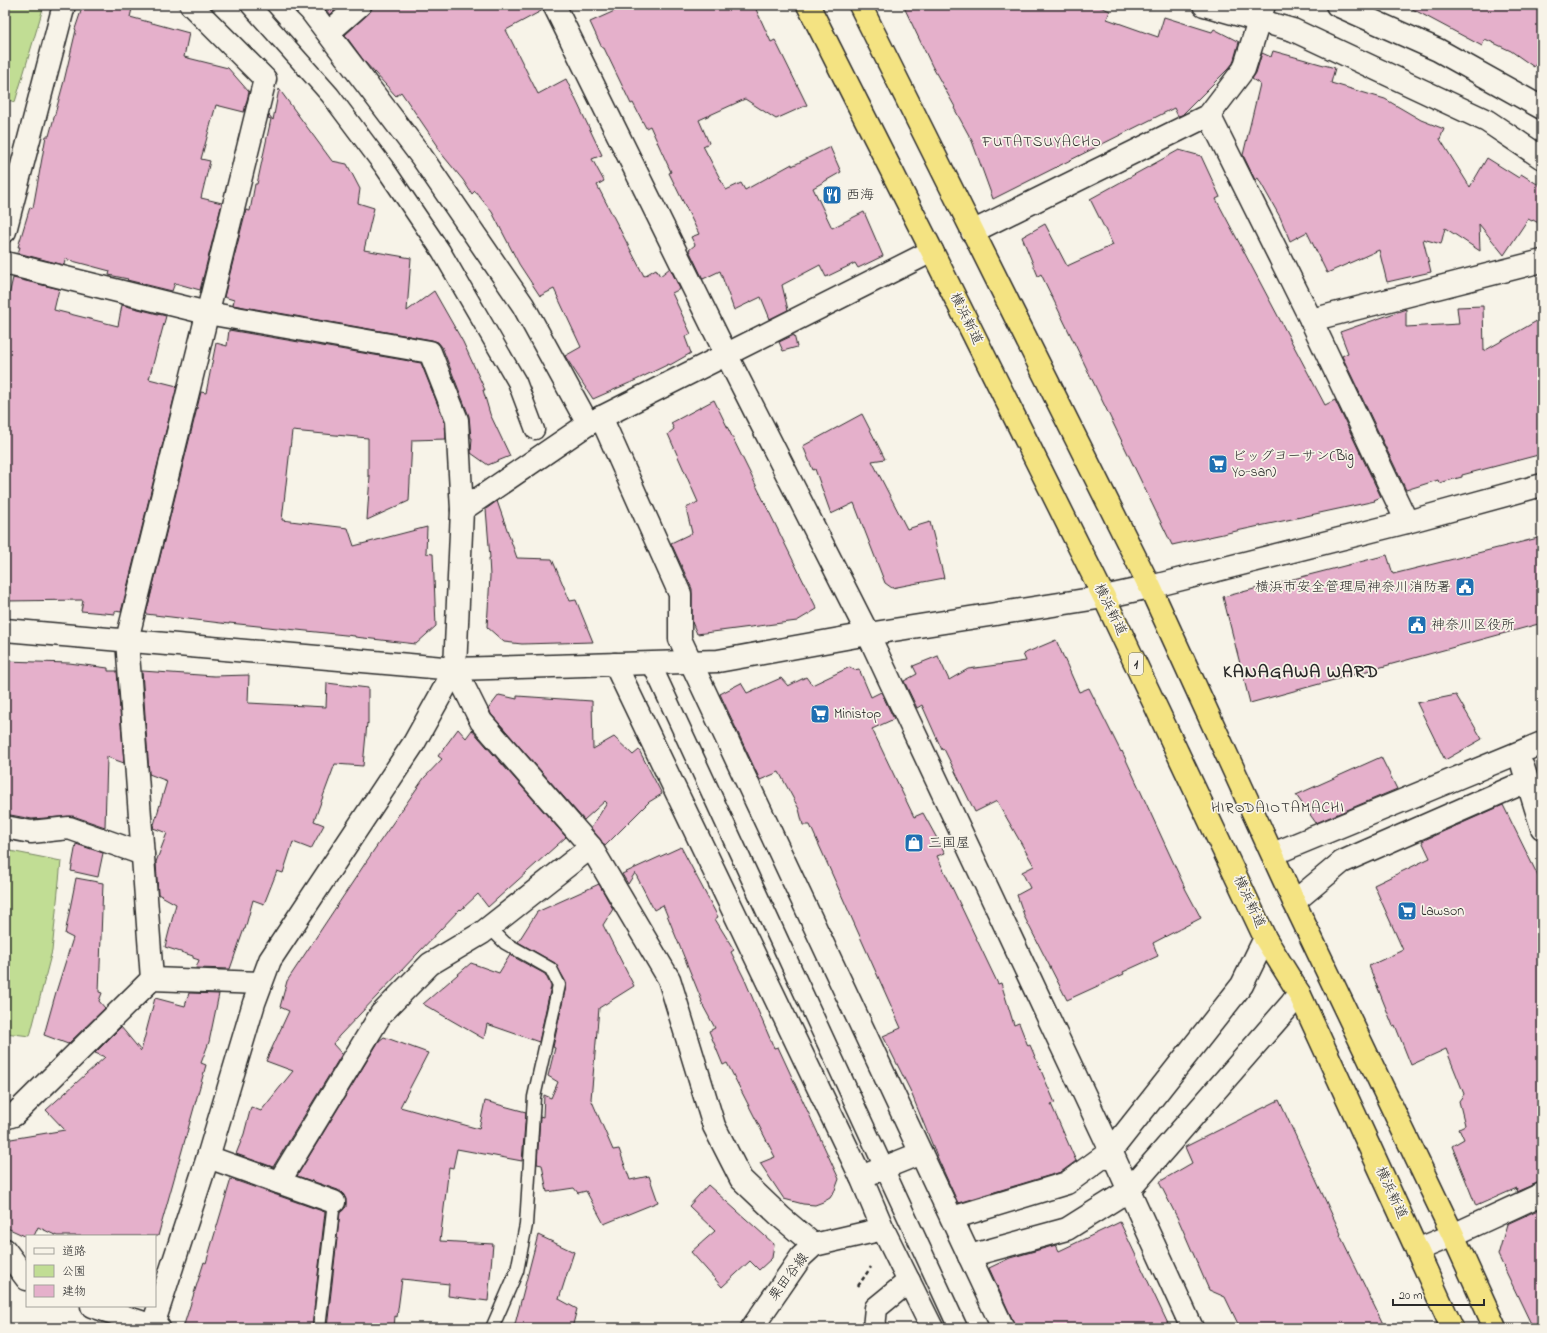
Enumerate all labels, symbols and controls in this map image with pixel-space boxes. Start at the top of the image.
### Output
district label: FUTATSUYACHO [981,131,1102,153]
restaurant icon: 西海 [821,184,843,206]
place label: 西海 [846,185,874,206]
street label: 横浜新道 [944,289,988,349]
place label: ビッグヨーサン(Big Yo-san) [1232,446,1354,483]
supermarket icon: ビッグヨーサン(Big Yo-san) [1207,453,1229,475]
public building icon: 横浜市安全管理局神奈川消防署 [1454,576,1476,598]
place label: 横浜市安全管理局神奈川消防署 [1255,577,1451,598]
street label: 横浜新道 [1088,580,1132,640]
public building icon: 神奈川区役所 [1406,614,1428,636]
place label: 神奈川区役所 [1431,615,1515,636]
road number: 1 [1129,653,1143,675]
district label: KANAGAWA WARD [1223,660,1379,686]
supermarket icon: Ministop [809,703,831,725]
place label: Ministop [834,704,882,725]
district label: HIRODAIOTAMACHI [1211,797,1345,819]
shop icon: 三国屋 [903,832,925,854]
place label: 三国屋 [928,833,970,854]
street label: 横浜新道 [1228,872,1270,932]
supermarket icon: Lawson [1396,900,1418,922]
place label: Lawson [1421,901,1464,922]
street label: 横浜新道 [1370,1163,1412,1223]
legend [26,1235,156,1307]
text: 道路 [62,1243,86,1261]
street label: 栗田谷線 [764,1248,814,1306]
text: 公園 [62,1263,86,1281]
scale bar [1393,1281,1484,1307]
text: 建物 [62,1283,86,1301]
text: 20 m [1399,1287,1422,1305]

